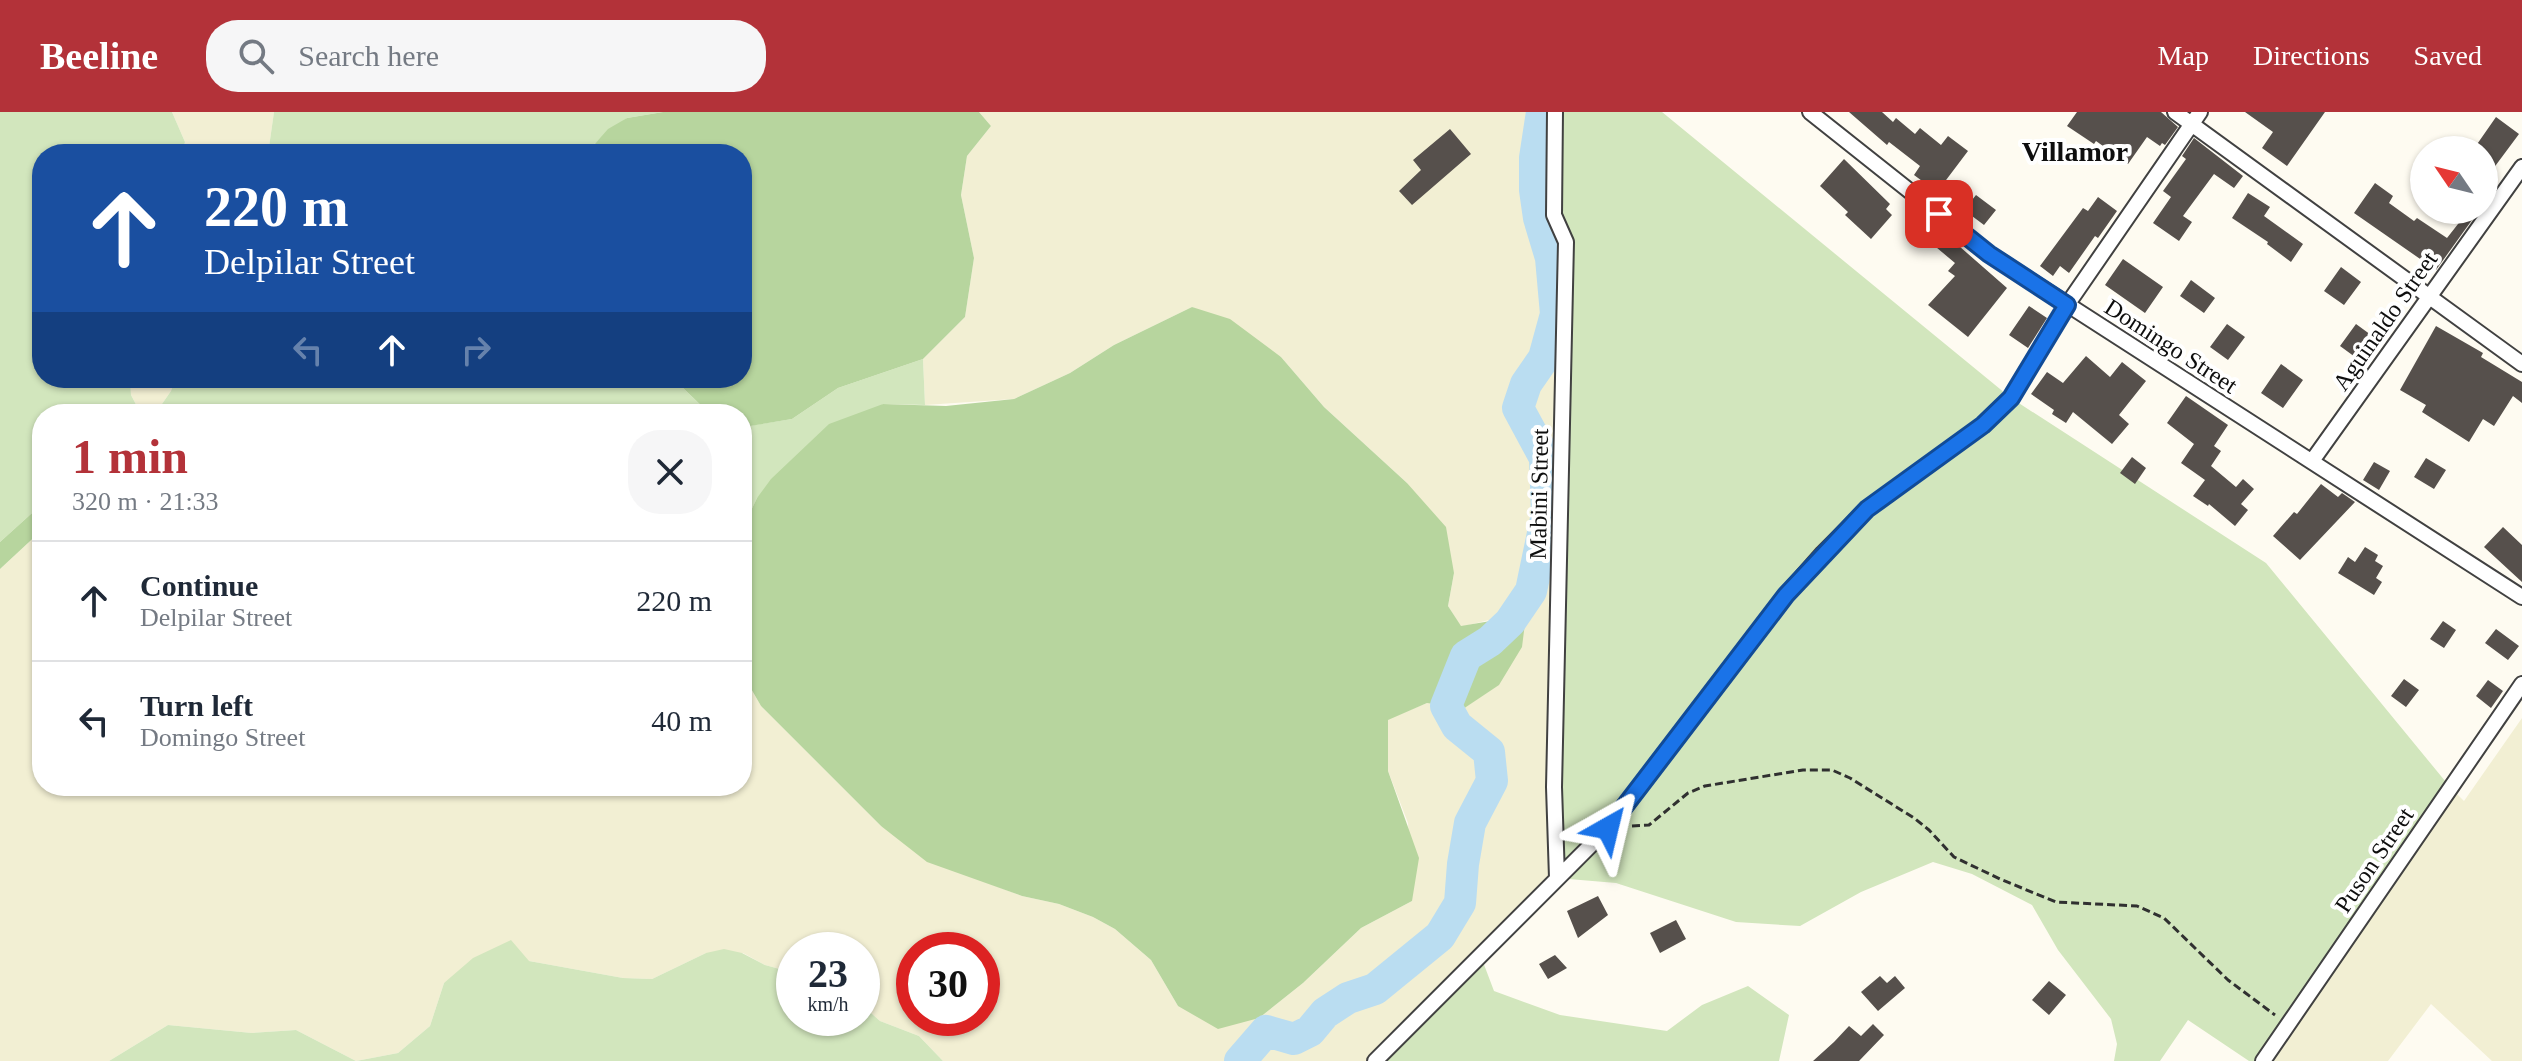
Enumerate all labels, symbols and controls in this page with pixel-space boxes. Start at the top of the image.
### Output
search box [206,20,766,92]
icon: search [234,34,278,78]
text: Beeline [40,35,158,77]
text: Search here [298,39,439,72]
text: Map [2158,40,2209,71]
text: Directions [2253,40,2370,71]
text: Saved [2414,40,2482,71]
district label: Villamor [2022,136,2128,167]
north arrow [2410,136,2498,224]
map controls [2410,136,2498,224]
icon: ahead [72,176,176,280]
text: 220 m [204,176,349,238]
pin [1905,180,1973,248]
icon: arrive [1917,192,1961,236]
text: Delpilar Street [204,242,415,282]
street label: Aguinaldo Street [2328,246,2443,395]
street label: Domingo Street [2100,294,2242,399]
icon: left [286,328,330,372]
icon: ahead [370,328,414,372]
icon: right [454,328,498,372]
street label: Mabini Street [1525,428,1553,560]
text: 1 min [72,430,188,483]
button: close [628,430,712,514]
text: 320 m · 21:33 [72,487,219,516]
text: Continue [140,569,258,602]
icon: ahead [72,579,116,623]
text: 220 m [636,584,712,617]
text: Delpilar Street [140,603,292,632]
text: Turn left [140,689,253,722]
icon: left [72,699,116,743]
text: 40 m [651,704,712,737]
text: Domingo Street [140,723,305,752]
position arrow [1566,786,1650,870]
street label: Puson Street [2329,802,2419,917]
speed limit sign: 30 [896,932,1000,1036]
text: 23 [808,951,848,996]
text: km/h [807,993,849,1015]

